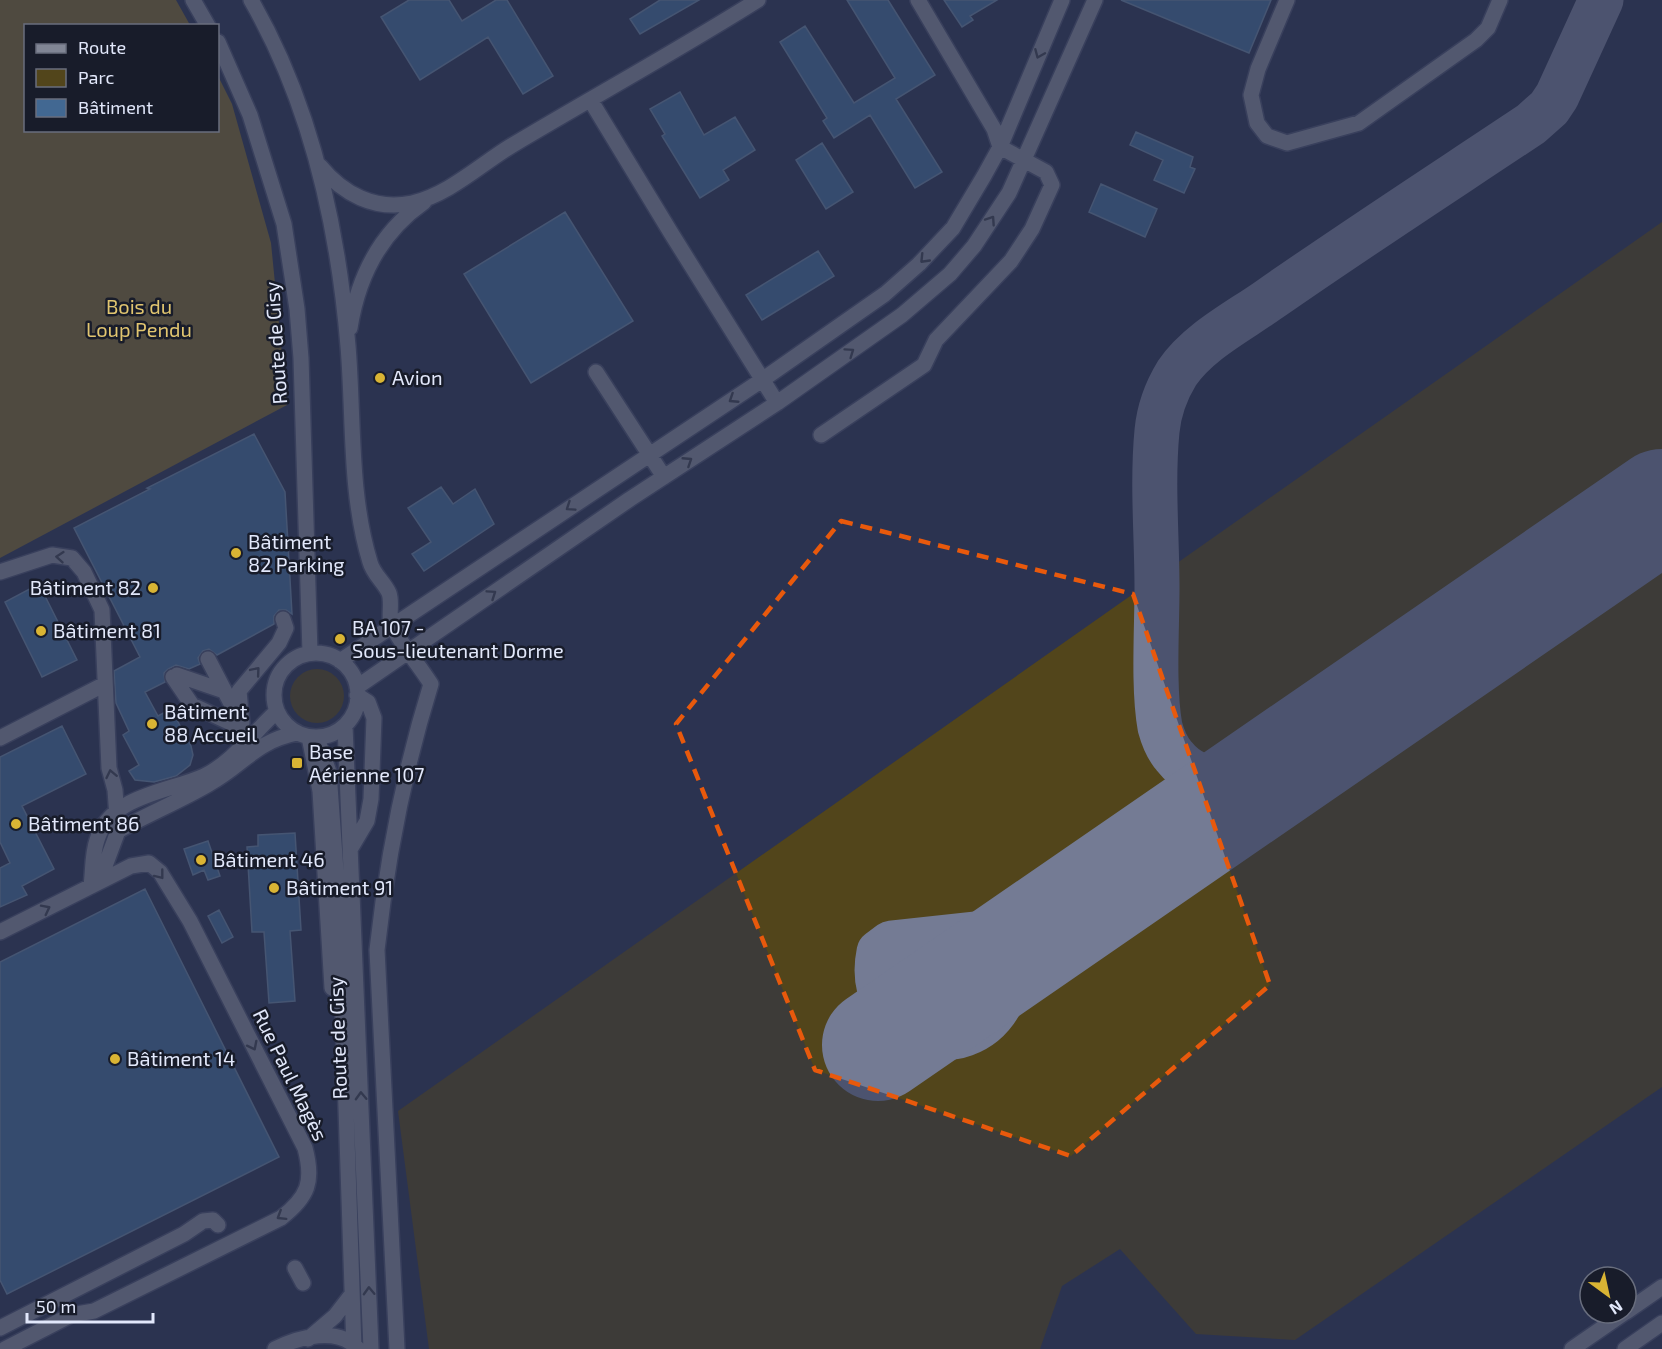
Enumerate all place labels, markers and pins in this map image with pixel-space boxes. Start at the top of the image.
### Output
place label: Avion [392,365,443,389]
marker: Avion [373,371,387,385]
place label: Bâtiment 82 Parking [248,529,344,576]
marker: Bâtiment 82 Parking [229,546,243,560]
place label: Bâtiment 82 [30,575,141,599]
marker: Bâtiment 82 [146,581,160,595]
place label: BA 107 - Sous-lieutenant Dorme [352,615,564,662]
place label: Bâtiment 81 [53,618,161,642]
marker: Bâtiment 81 [34,624,48,638]
marker: BA 107 - Sous-lieutenant Dorme [333,632,347,646]
place label: Bâtiment 88 Accueil [164,699,257,746]
marker: Bâtiment 88 Accueil [145,717,159,731]
place label: Base Aérienne 107 [309,739,425,786]
marker: Base Aérienne 107 [290,756,304,770]
place label: Bâtiment 86 [28,811,140,835]
marker: Bâtiment 86 [9,817,23,831]
place label: Bâtiment 46 [213,847,325,871]
marker: Bâtiment 46 [194,853,208,867]
place label: Bâtiment 91 [286,875,393,899]
marker: Bâtiment 91 [267,881,281,895]
place label: Bâtiment 14 [127,1046,235,1070]
marker: Bâtiment 14 [108,1052,122,1066]

